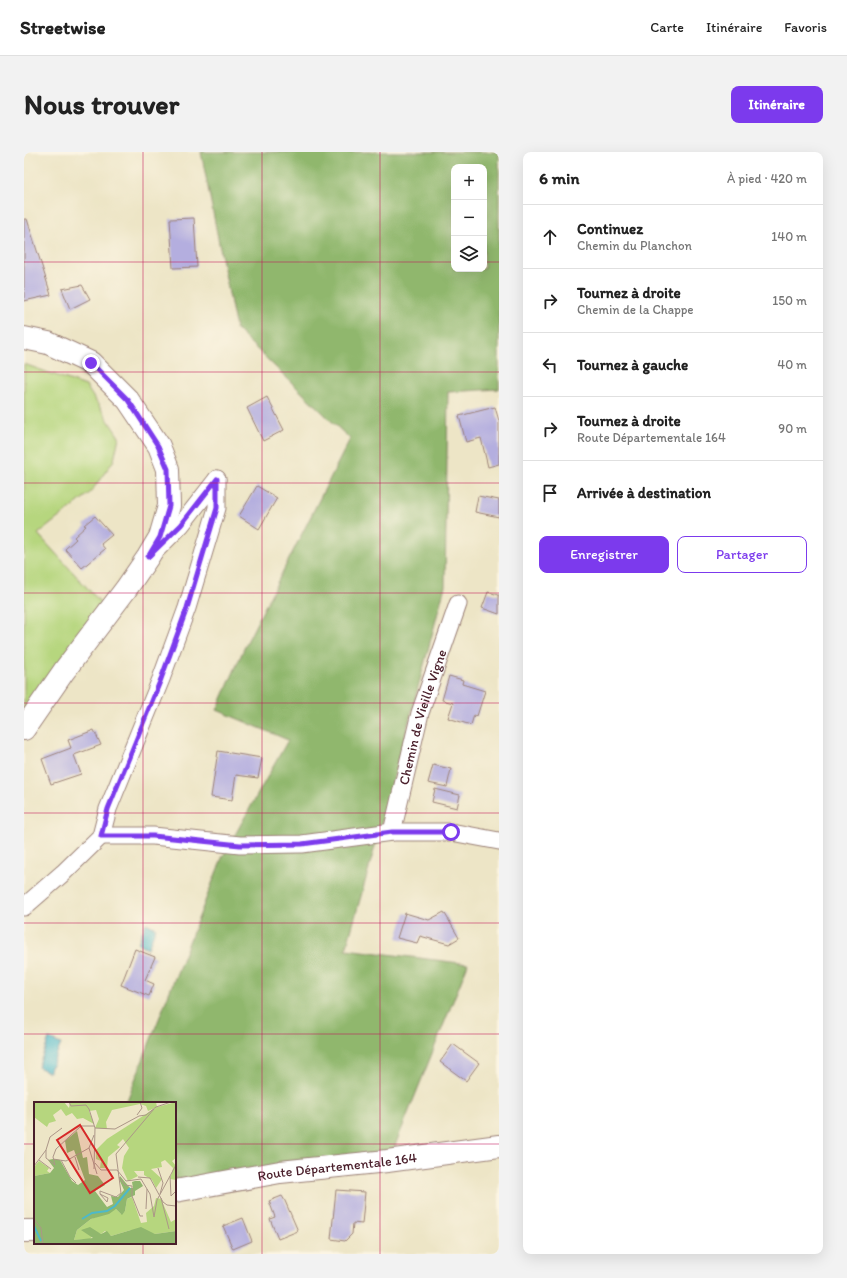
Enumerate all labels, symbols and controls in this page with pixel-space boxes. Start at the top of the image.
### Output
text: Streetwise [20,16,106,39]
text: Carte [650,19,684,36]
text: Itinéraire [706,19,762,36]
text: Favoris [784,19,827,36]
button: Itinéraire [731,86,823,123]
text: Nous trouver [24,87,179,121]
map controls [451,164,487,272]
button: + [451,164,487,200]
text: 6 min [539,168,580,188]
text: À pied · 420 m [727,171,807,186]
button: − [451,200,487,236]
text: Continuez [577,220,643,238]
icon: ahead [539,226,561,248]
text: 140 m [771,229,807,244]
button: layers [451,236,487,272]
text: Chemin du Planchon [577,238,692,253]
text: Tournez à droite [577,284,681,302]
icon: right [539,290,561,312]
text: 150 m [772,293,807,308]
text: Chemin de la Chappe [577,302,694,317]
route end [82,354,100,372]
icon: left [539,354,561,376]
text: Tournez à gauche [577,356,688,374]
text: 40 m [777,357,807,372]
text: Tournez à droite [577,412,681,430]
icon: right [539,418,561,440]
text: 90 m [778,421,807,436]
text: Route Départementale 164 [577,430,726,445]
icon: arrive [539,482,561,504]
text: Arrivée à destination [577,484,711,502]
button: Enregistrer [539,536,669,573]
button: Partager [677,536,807,573]
street label: Chemin de Vieille Vigne [395,647,450,786]
route start [442,823,460,841]
inset map [34,1102,176,1244]
street label: Route Départementale 164 [256,1149,418,1184]

